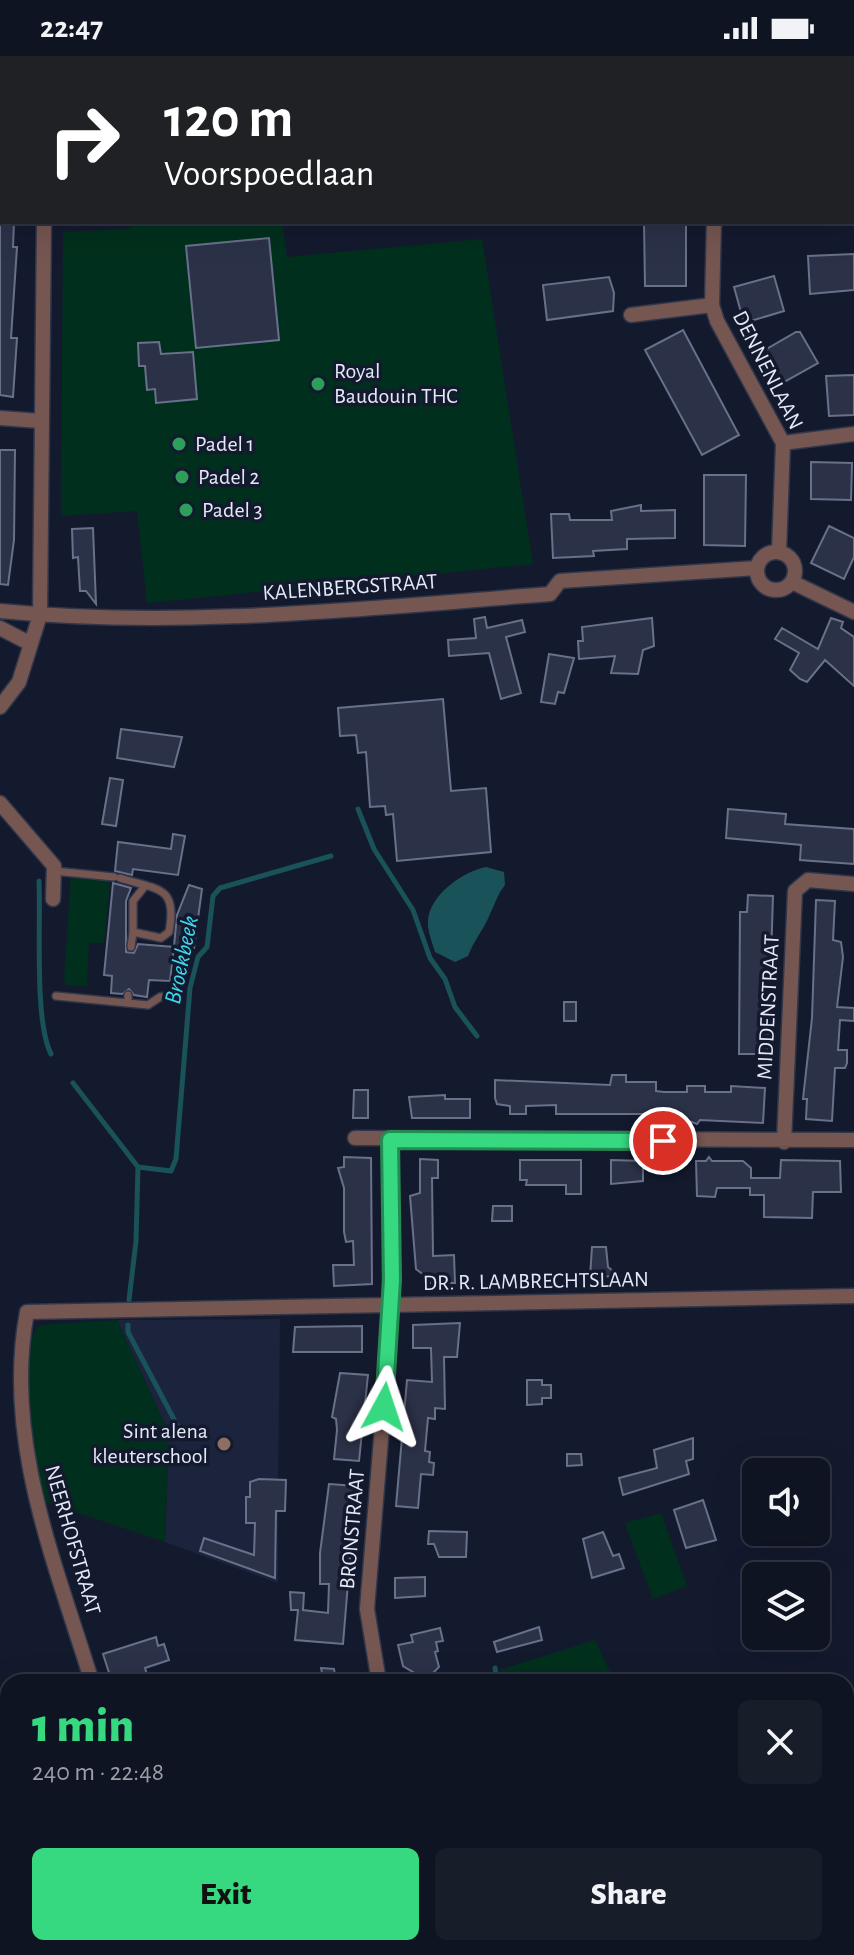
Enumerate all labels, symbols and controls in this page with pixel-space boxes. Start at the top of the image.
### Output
text: 22:47 [40,13,103,43]
icon: right [32,88,136,192]
text: 120 m [164,91,293,147]
text: Voorspoedlaan [164,156,374,192]
street label: DENNENLAAN [729,307,807,433]
place label: Royal Baudouin THC [334,360,458,407]
marker: Royal Baudouin THC [309,375,327,393]
place label: Padel 1 [195,433,254,455]
marker: Padel 1 [170,435,188,453]
place label: Padel 2 [198,466,260,488]
marker: Padel 2 [173,468,191,486]
place label: Padel 3 [202,499,263,521]
marker: Padel 3 [177,501,195,519]
street label: KALENBERGSTRAAT [262,570,438,604]
water label: Broekbeek [161,914,203,1006]
street label: MIDDENSTRAAT [753,934,783,1080]
pin [629,1107,697,1175]
icon: arrive [641,1119,685,1163]
street label: DR. R. LAMBRECHTSLAAN [423,1268,649,1294]
position arrow [342,1365,426,1449]
place label: Sint alena kleuterschool [92,1420,208,1467]
marker: Sint alena kleuterschool [215,1435,233,1453]
map controls [742,1458,830,1650]
button: sound [742,1458,830,1546]
street label: NEERHOFSTRAAT [41,1463,105,1618]
street label: BRONSTRAAT [336,1468,368,1590]
button: layers [742,1562,830,1650]
button: close [738,1700,822,1784]
text: 1 min [32,1703,134,1751]
text: 240 m · 22:48 [32,1759,164,1785]
button: Exit [32,1848,419,1940]
button: Share [435,1848,822,1940]

